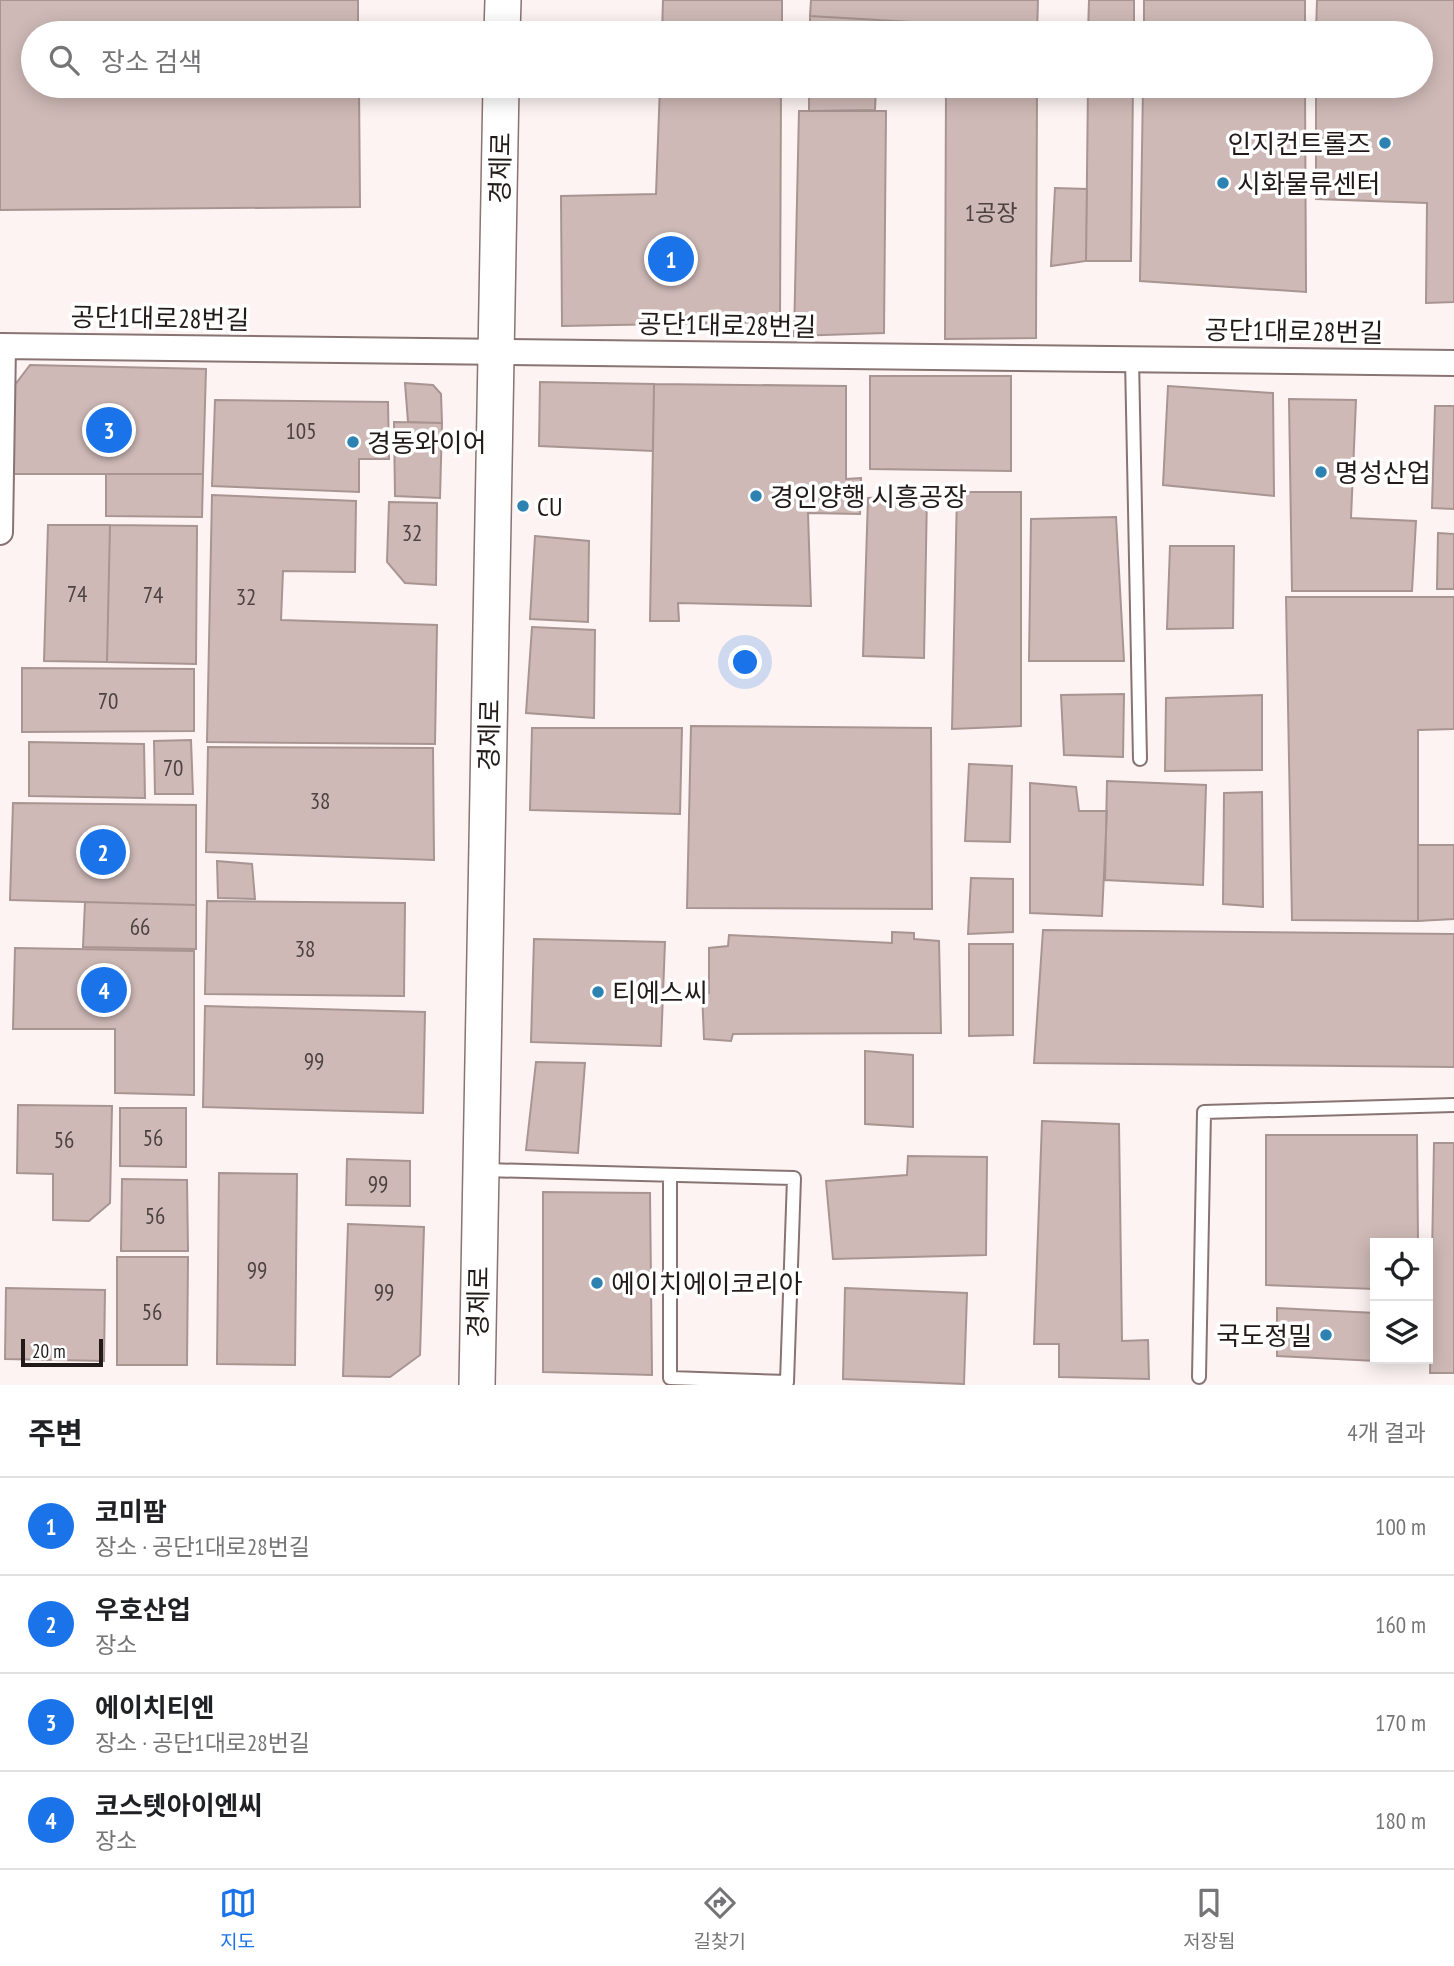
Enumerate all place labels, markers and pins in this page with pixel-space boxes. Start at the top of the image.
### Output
place label: 인지컨트롤즈 [1227,127,1371,160]
marker: 인지컨트롤즈 [1377,135,1393,151]
place label: 시화물류센터 [1237,167,1381,200]
marker: 시화물류센터 [1215,175,1231,191]
pin: 1 [648,233,694,285]
pin: 3 [86,404,132,456]
place label: 경동와이어 [367,426,487,459]
marker: 경동와이어 [345,434,361,450]
place label: 명성산업 [1335,456,1431,489]
marker: 명성산업 [1313,464,1329,480]
place label: 경인양행 시흥공장 [770,480,967,513]
marker: 경인양행 시흥공장 [748,488,764,504]
place label: CU [537,490,562,523]
marker: CU [515,498,531,514]
pin: 2 [80,826,126,878]
pin: 4 [81,964,127,1016]
place label: 티에스씨 [612,976,708,1009]
marker: 티에스씨 [590,984,606,1000]
place label: 에이치에이코리아 [611,1267,802,1300]
marker: 에이치에이코리아 [589,1275,605,1291]
place label: 국도정밀 [1216,1319,1312,1352]
marker: 국도정밀 [1318,1327,1334,1343]

